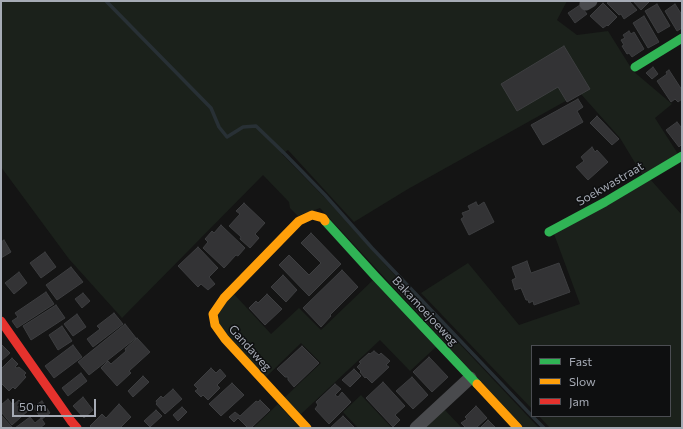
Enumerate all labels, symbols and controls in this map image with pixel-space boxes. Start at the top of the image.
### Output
street label: Soekwastraat [574,159,646,209]
street label: Bakamoejoeweg [389,273,461,349]
street label: Gandaweg [225,322,275,374]
legend [531,345,671,417]
text: Fast [569,354,592,368]
text: Slow [569,374,596,388]
scale bar [14,391,98,417]
text: Jam [569,394,589,408]
text: 50 m [19,399,47,413]

